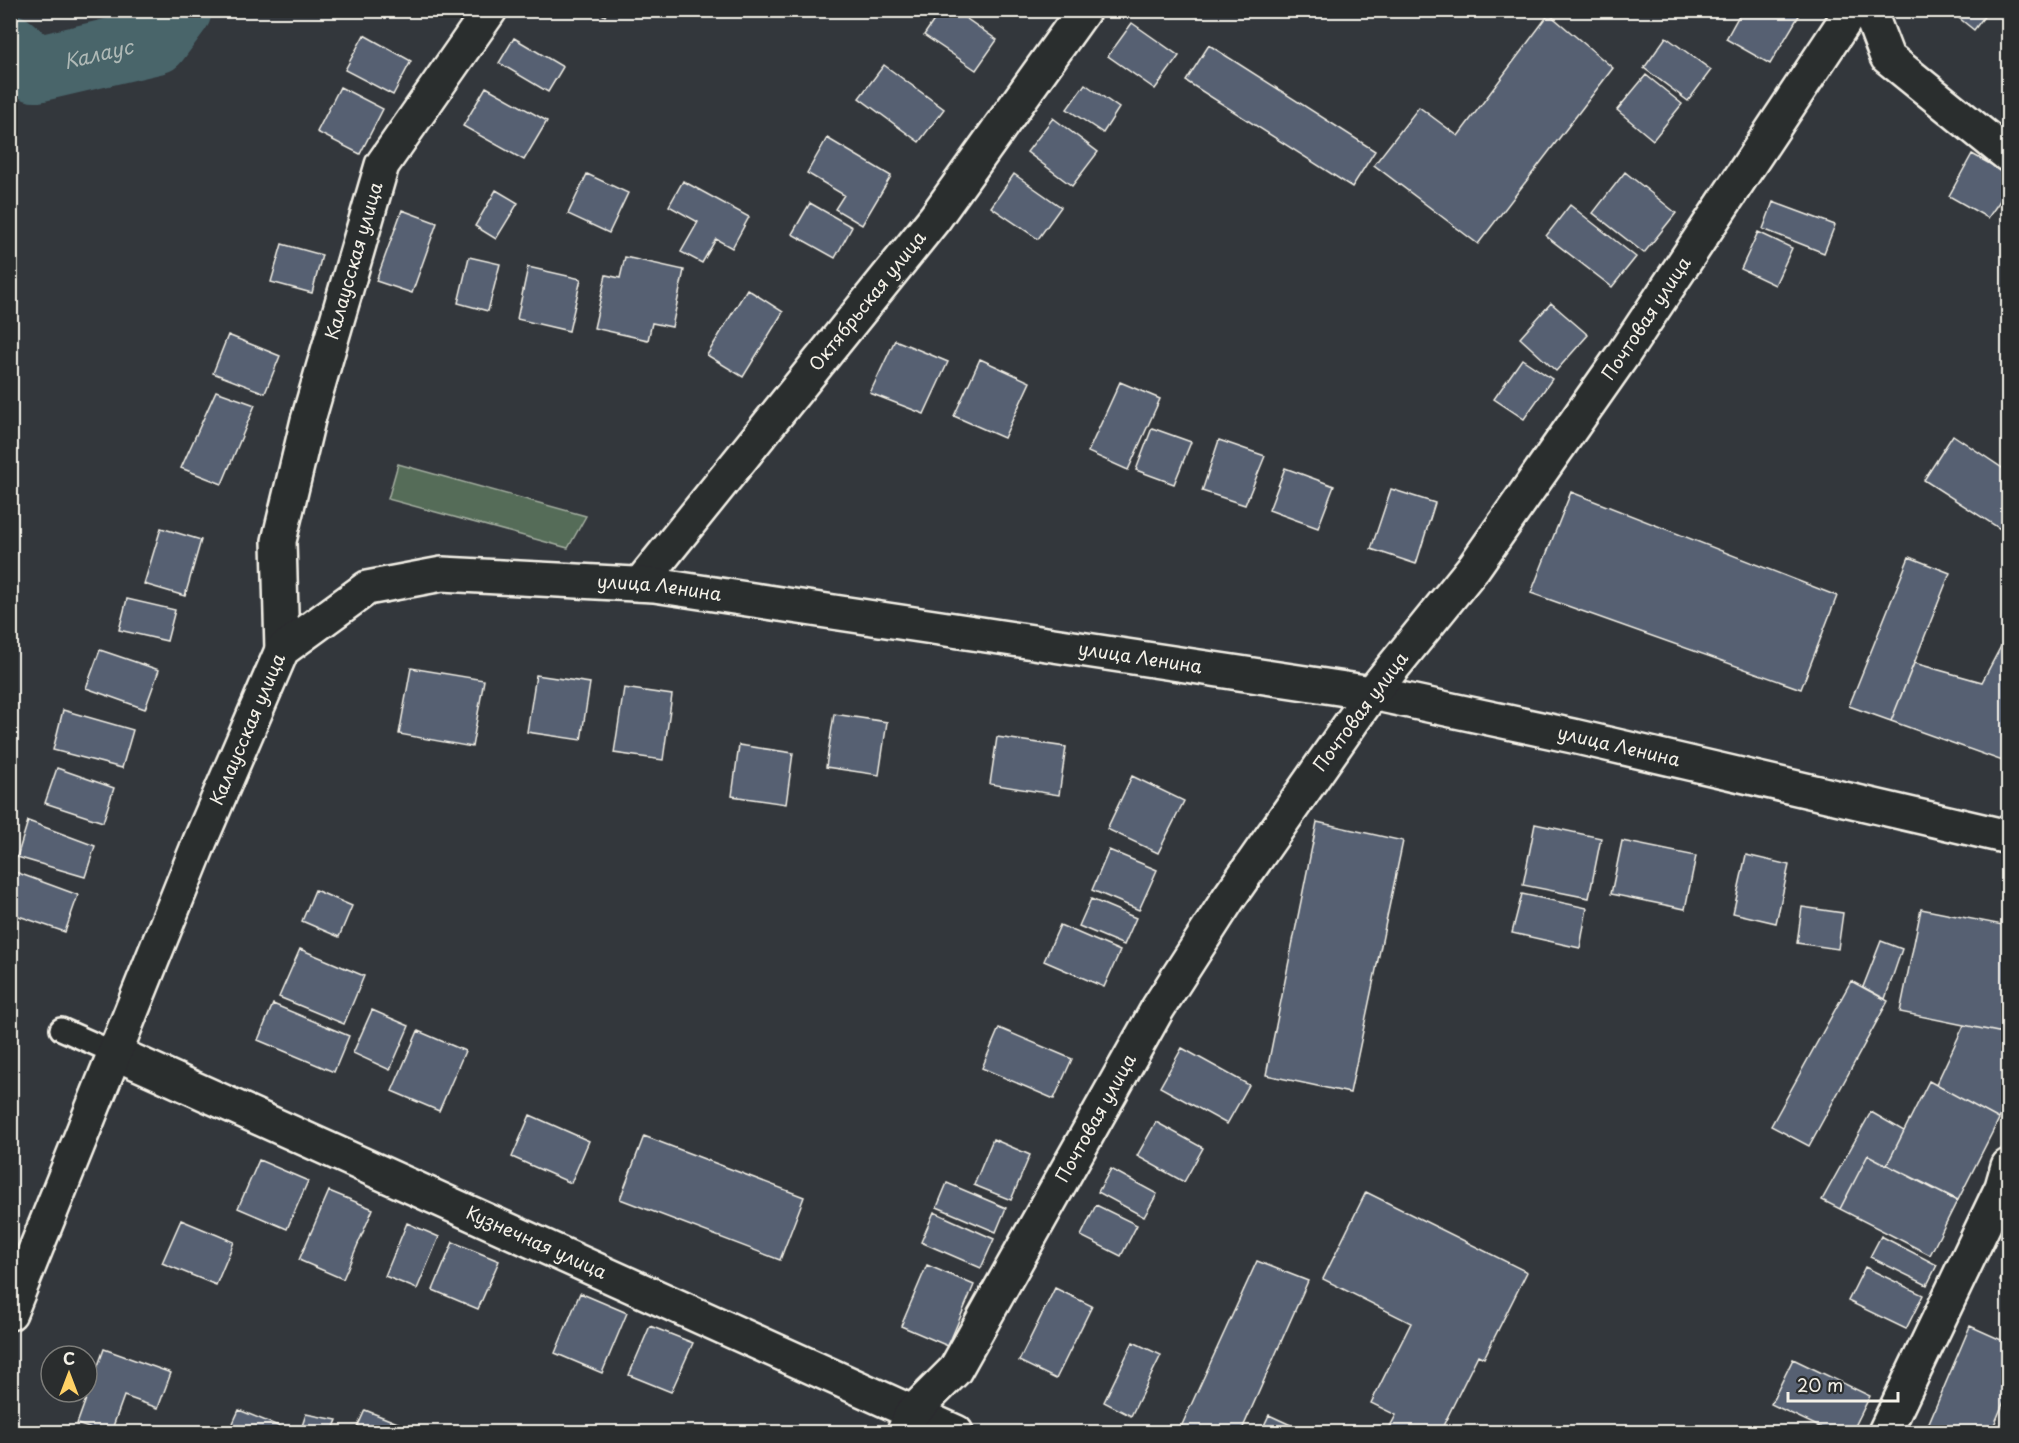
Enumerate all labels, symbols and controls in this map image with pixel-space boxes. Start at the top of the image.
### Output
water label: Калаус [60,31,137,76]
street label: Калаусская улица [317,178,389,343]
street label: Октябрьская улица [802,224,932,376]
street label: Почтовая улица [1594,250,1697,385]
street label: улица Ленина [597,567,724,607]
street label: улица Ленина [1076,634,1205,679]
street label: Почтовая улица [1306,645,1414,777]
street label: Калаусская улица [202,648,291,809]
street label: улица Ленина [1555,718,1684,773]
street label: Почтовая улица [1048,1048,1142,1187]
street label: Кузнечная улица [462,1198,612,1285]
north arrow [39,1344,99,1404]
text: С [63,1346,75,1370]
scale bar [1788,1365,1898,1403]
text: 20 m [1797,1371,1843,1398]

